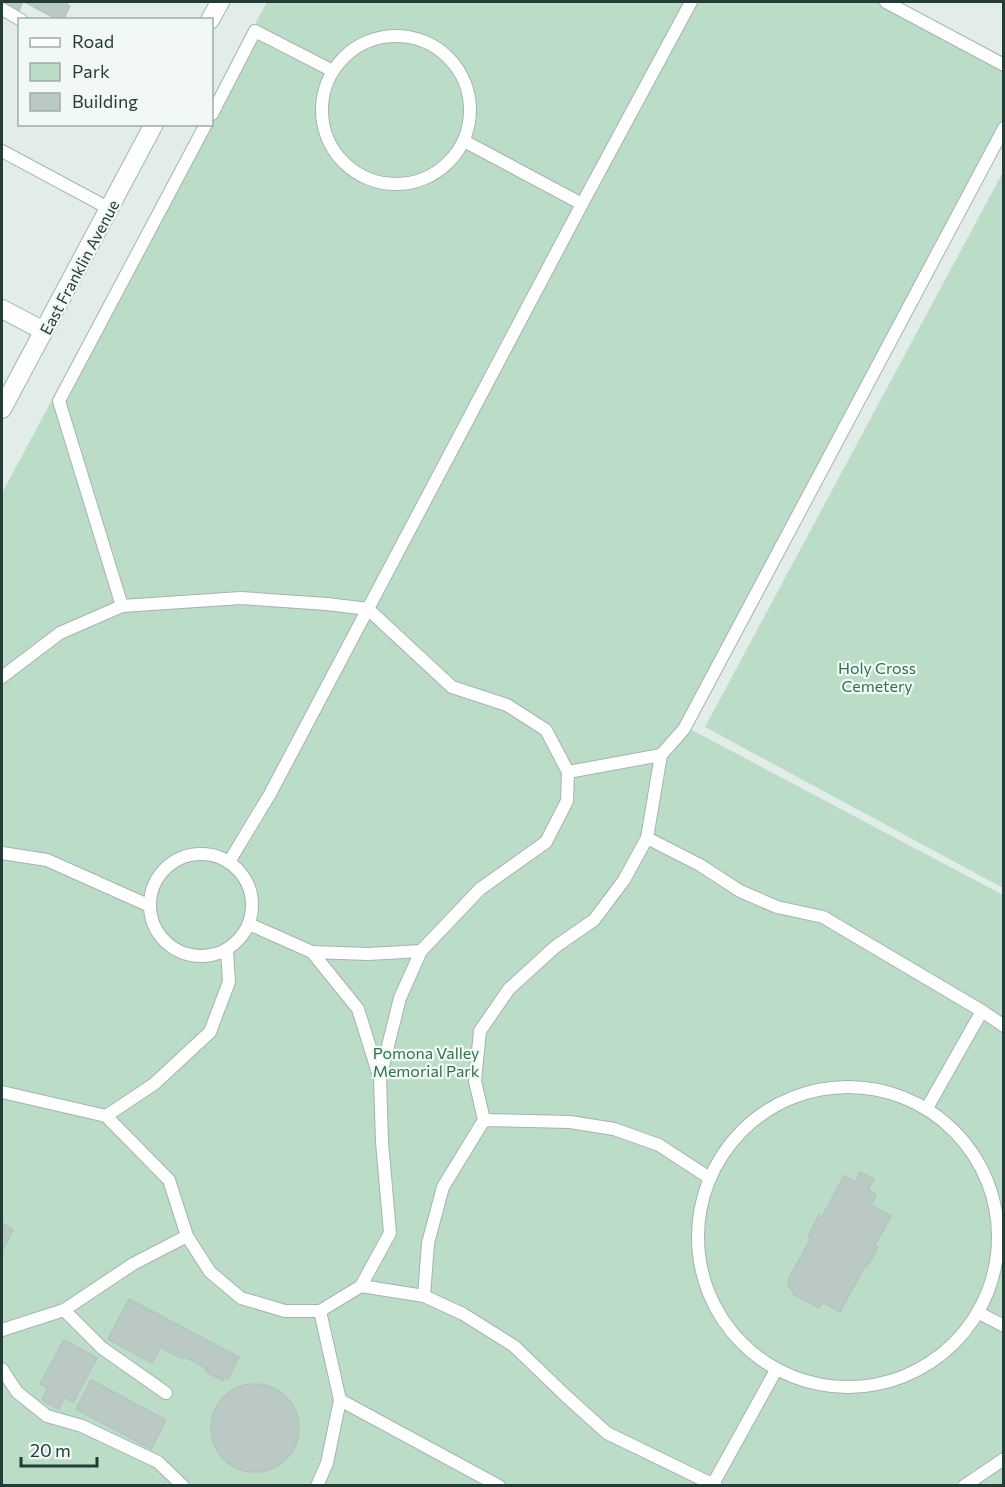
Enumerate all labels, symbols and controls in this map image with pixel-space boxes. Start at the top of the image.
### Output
legend [18,18,213,126]
text: Road [72,30,114,52]
text: Park [72,60,110,82]
text: Building [72,90,138,112]
street label: East Franklin Avenue [35,196,123,338]
park label: Holy Cross Cemetery [838,658,916,695]
park label: Pomona Valley Memorial Park [373,1043,480,1080]
scale bar [21,1430,98,1468]
text: 20 m [30,1439,71,1461]

